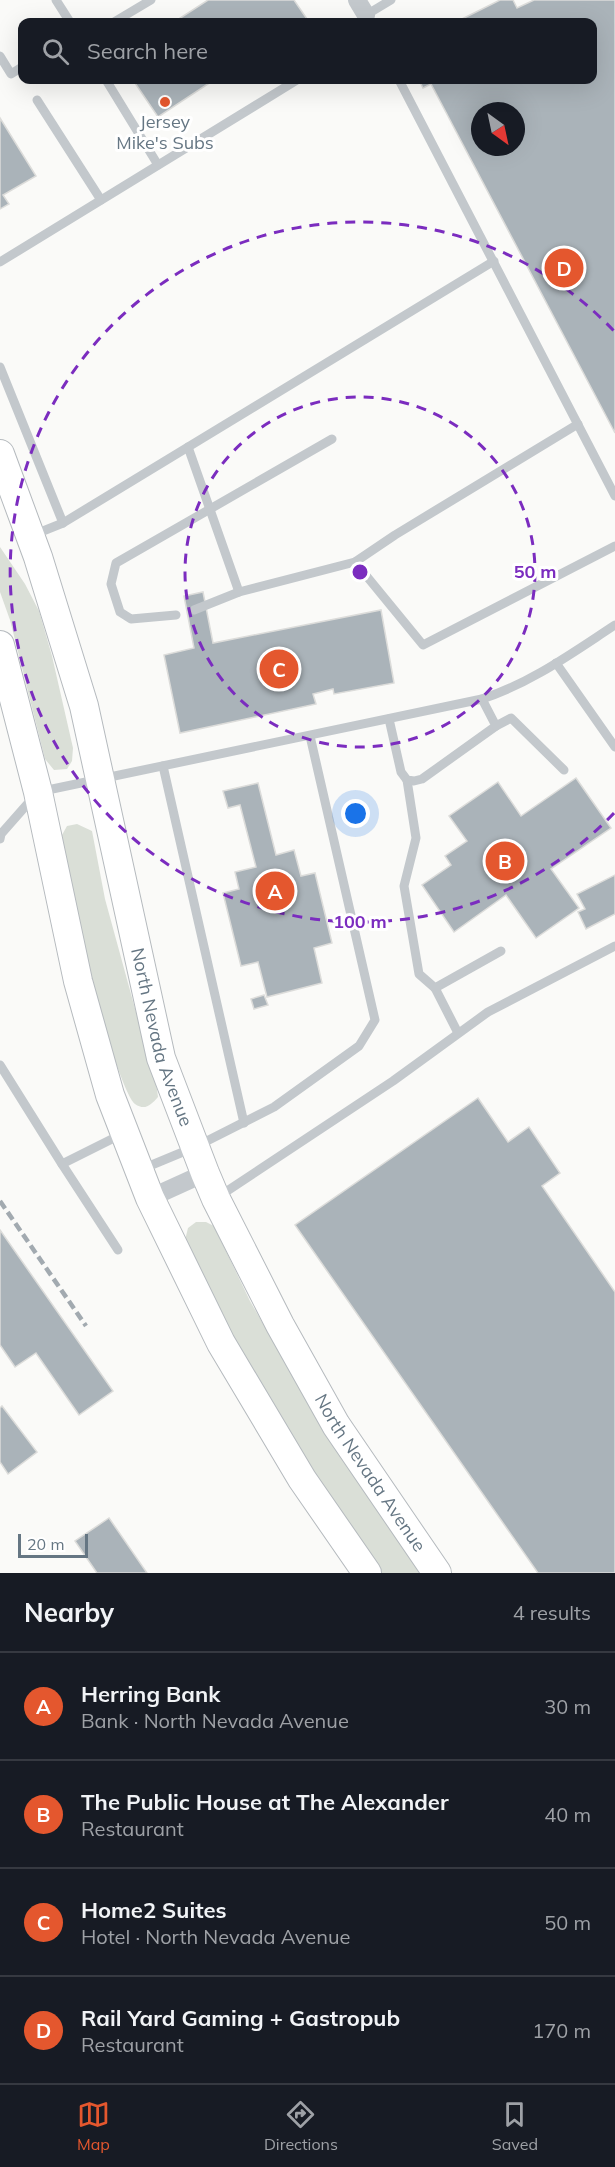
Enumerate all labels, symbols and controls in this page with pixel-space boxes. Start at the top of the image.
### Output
search box [18,18,597,84]
icon: search [39,35,72,68]
text: Search here [87,37,208,65]
marker: Jersey Mike's Subs [158,95,172,109]
north arrow [471,102,525,156]
place label: Jersey Mike's Subs [116,110,214,154]
pin: D [544,246,584,290]
text: 50 m [514,560,556,583]
centre of rings [350,562,370,582]
pin: C [260,646,298,692]
your location [341,799,370,828]
pin: B [486,838,524,884]
pin: A [256,868,294,914]
text: 100 m [333,910,387,933]
street label: North Nevada Avenue [126,946,198,1129]
street label: North Nevada Avenue [310,1390,431,1556]
scale bar [18,1531,88,1558]
text: 20 m [27,1534,64,1554]
text: Nearby [24,1596,114,1629]
text: 4 results [513,1600,591,1625]
text: Herring Bank [81,1680,220,1708]
text: A [36,1694,51,1719]
text: 30 m [544,1694,591,1719]
text: Bank · North Nevada Avenue [81,1708,349,1733]
text: The Public House at The Alexander [81,1788,449,1816]
text: B [37,1802,50,1827]
text: 40 m [544,1802,591,1827]
text: Restaurant [81,1816,184,1841]
text: Home2 Suites [81,1896,226,1924]
text: C [37,1910,50,1935]
text: 50 m [544,1910,591,1935]
text: Hotel · North Nevada Avenue [81,1924,350,1949]
text: Rail Yard Gaming + Gastropub [81,2004,400,2032]
text: D [36,2018,51,2043]
text: 170 m [532,2018,591,2043]
text: Restaurant [81,2032,184,2057]
tab: Map [77,2098,110,2154]
tab: Directions [264,2098,338,2154]
tab: Saved [492,2098,538,2154]

